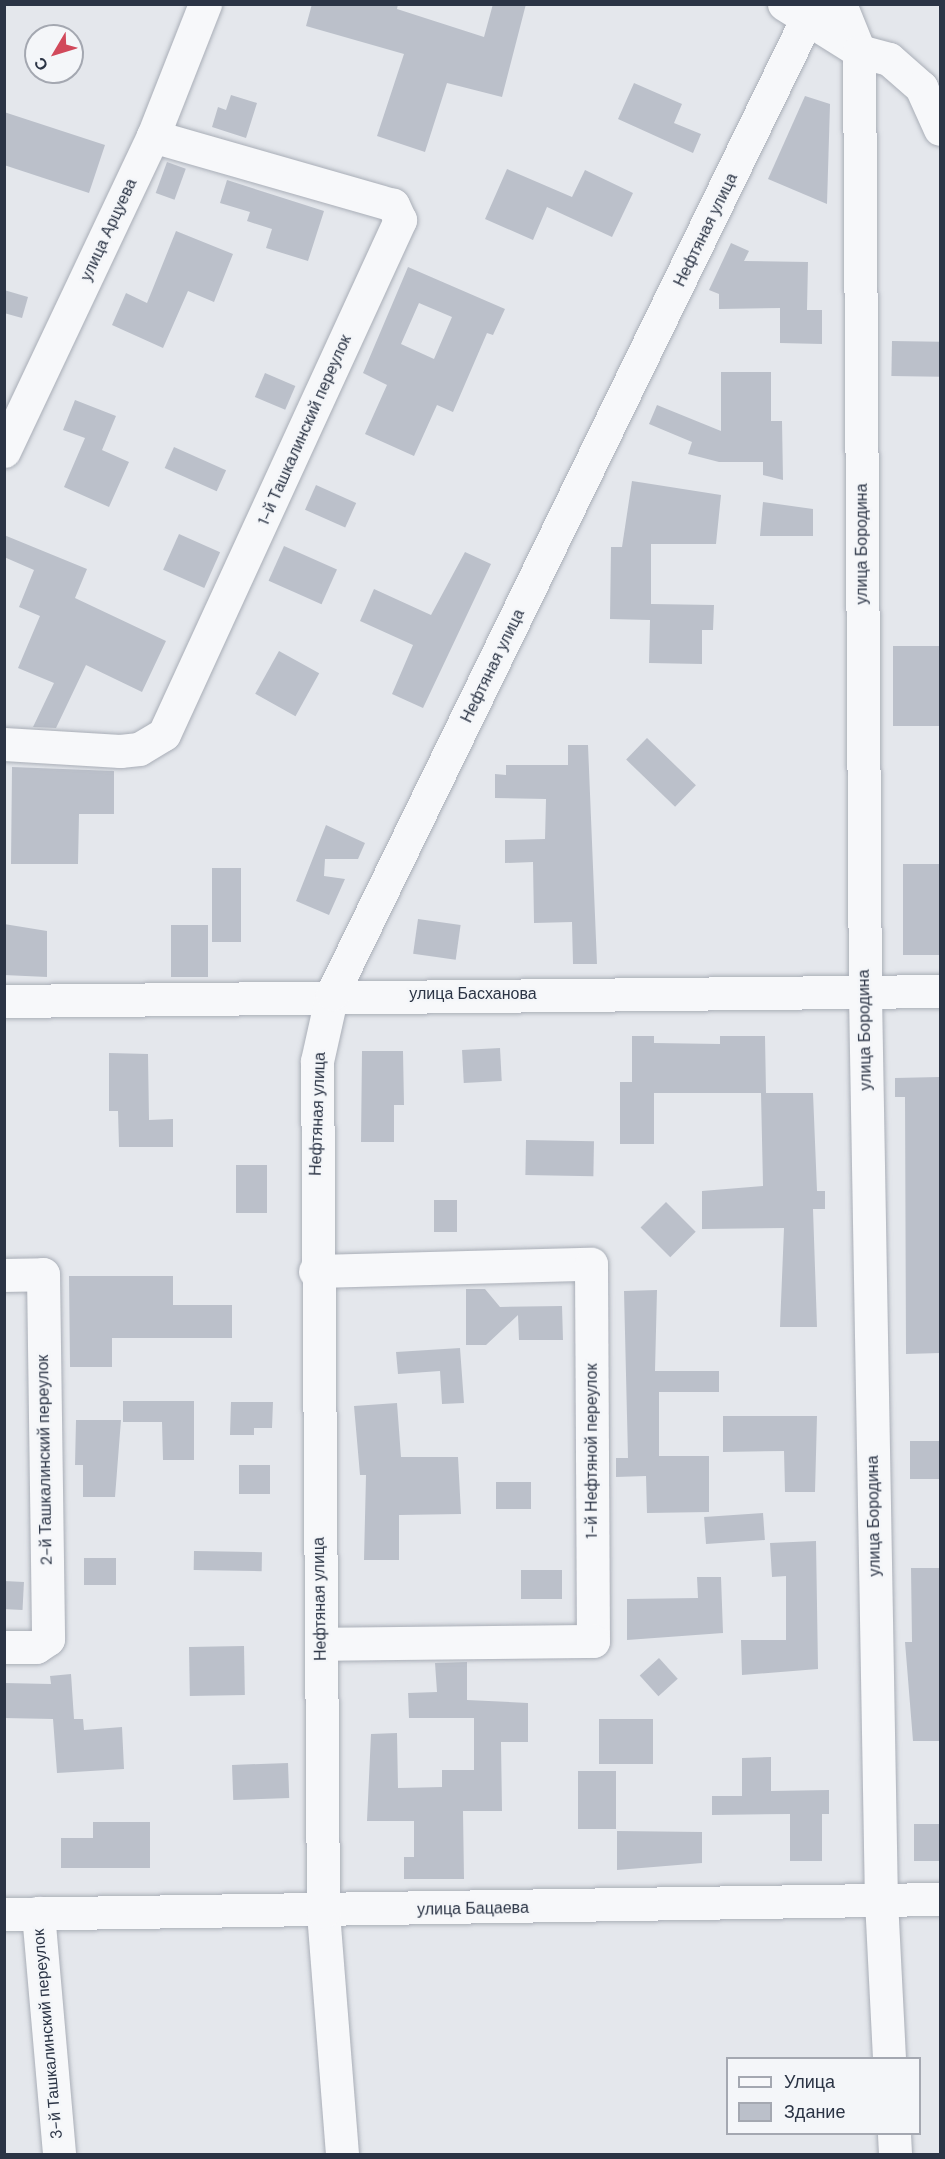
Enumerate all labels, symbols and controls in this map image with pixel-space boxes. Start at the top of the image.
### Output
north arrow [24,24,84,84]
text: С [29,53,53,75]
street label: Нефтяная улица [670,170,742,290]
street label: улица Арцуева [77,176,141,284]
street label: 1-й Ташкалинский переулок [254,332,356,528]
street label: улица Бородина [852,483,872,605]
street label: Нефтяная улица [457,606,529,726]
street label: улица Бородина [854,969,876,1091]
street label: улица Басханова [409,984,537,1004]
street label: Нефтяная улица [306,1052,330,1176]
street label: 2-й Ташкалинский переулок [34,1355,56,1565]
street label: 1-й Нефтяной переулок [582,1363,602,1539]
street label: улица Бородина [863,1455,885,1577]
street label: Нефтяная улица [309,1537,331,1661]
street label: улица Бацаева [417,1898,529,1920]
street label: 3-й Ташкалинский переулок [29,1928,67,2140]
legend [726,2057,921,2135]
text: Улица [784,2070,835,2094]
text: Здание [784,2100,845,2124]

